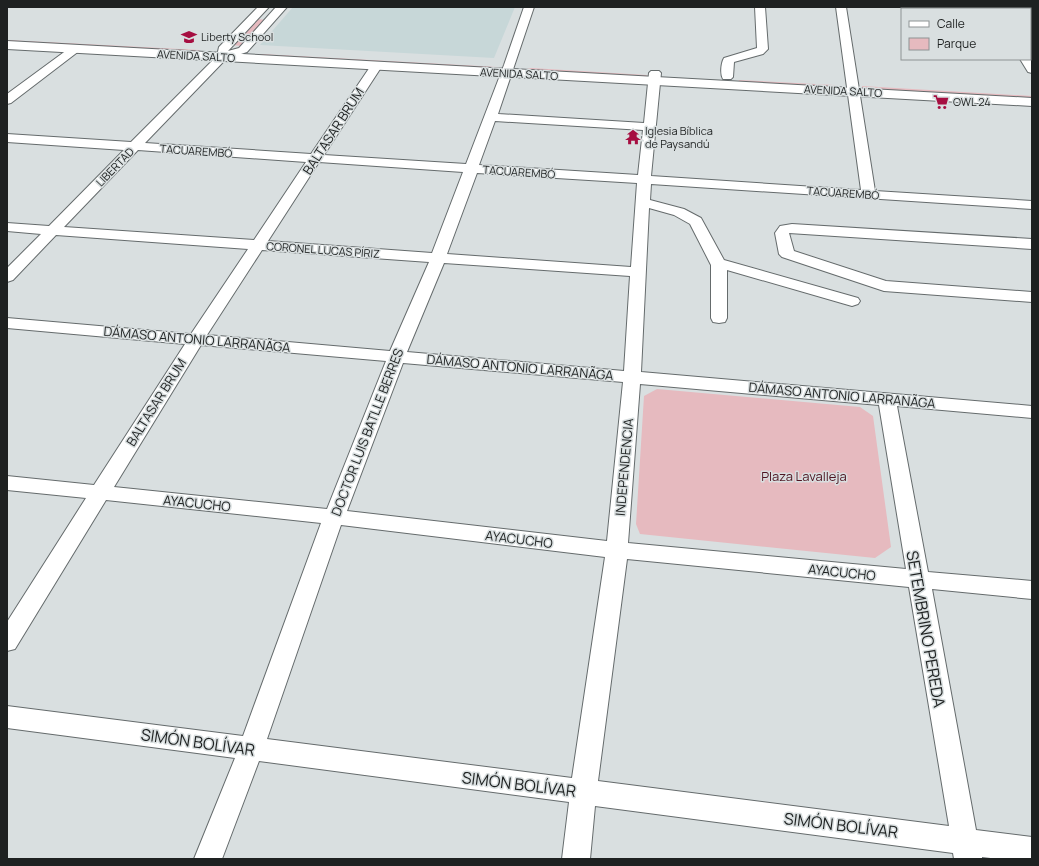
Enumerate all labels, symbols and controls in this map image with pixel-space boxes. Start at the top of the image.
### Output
legend [901,8,1031,60]
text: Calle [937,15,965,32]
school or university icon: Liberty School [180,28,198,46]
place label: Liberty School [201,29,273,44]
text: Parque [937,35,976,52]
street label: AVENIDA SALTO [157,46,236,65]
street label: AVENIDA SALTO [480,64,559,83]
street label: AVENIDA SALTO [804,81,883,100]
street label: BALTASAR BRUM [298,84,368,178]
supermarket icon: OWL 24 [932,93,950,111]
place label: OWL 24 [953,94,991,109]
place label: Iglesia Bíblica de Paysandú [645,123,713,151]
temple icon: Iglesia Bíblica de Paysandú [624,128,642,146]
street label: TACUAREMBÓ [159,140,233,161]
street label: LIBERTAD [92,144,137,189]
street label: TACUAREMBÓ [482,161,556,182]
street label: TACUAREMBÓ [806,182,880,203]
street label: CORONEL LUCAS PÍRIZ [266,238,381,261]
street label: DÁMASO ANTONIO LARRANÃGA [103,322,291,356]
street label: DOCTOR LUIS BATLLE BERRES [327,346,407,518]
street label: DÁMASO ANTONIO LARRANÃGA [426,350,614,384]
street label: BALTASAR BRUM [122,355,190,449]
street label: DÁMASO ANTONIO LARRANÃGA [748,378,936,412]
street label: INDEPENDENCIA [611,417,637,517]
park label: Plaza Lavalleja [761,467,847,485]
street label: AYACUCHO [162,491,232,516]
street label: AYACUCHO [484,526,554,552]
street label: SETEMBRINO PEREDA [901,549,951,709]
street label: AYACUCHO [807,560,877,585]
street label: SIMÓN BOLÍVAR [140,723,256,761]
street label: SIMÓN BOLÍVAR [461,766,577,802]
street label: SIMÓN BOLÍVAR [783,807,899,843]

